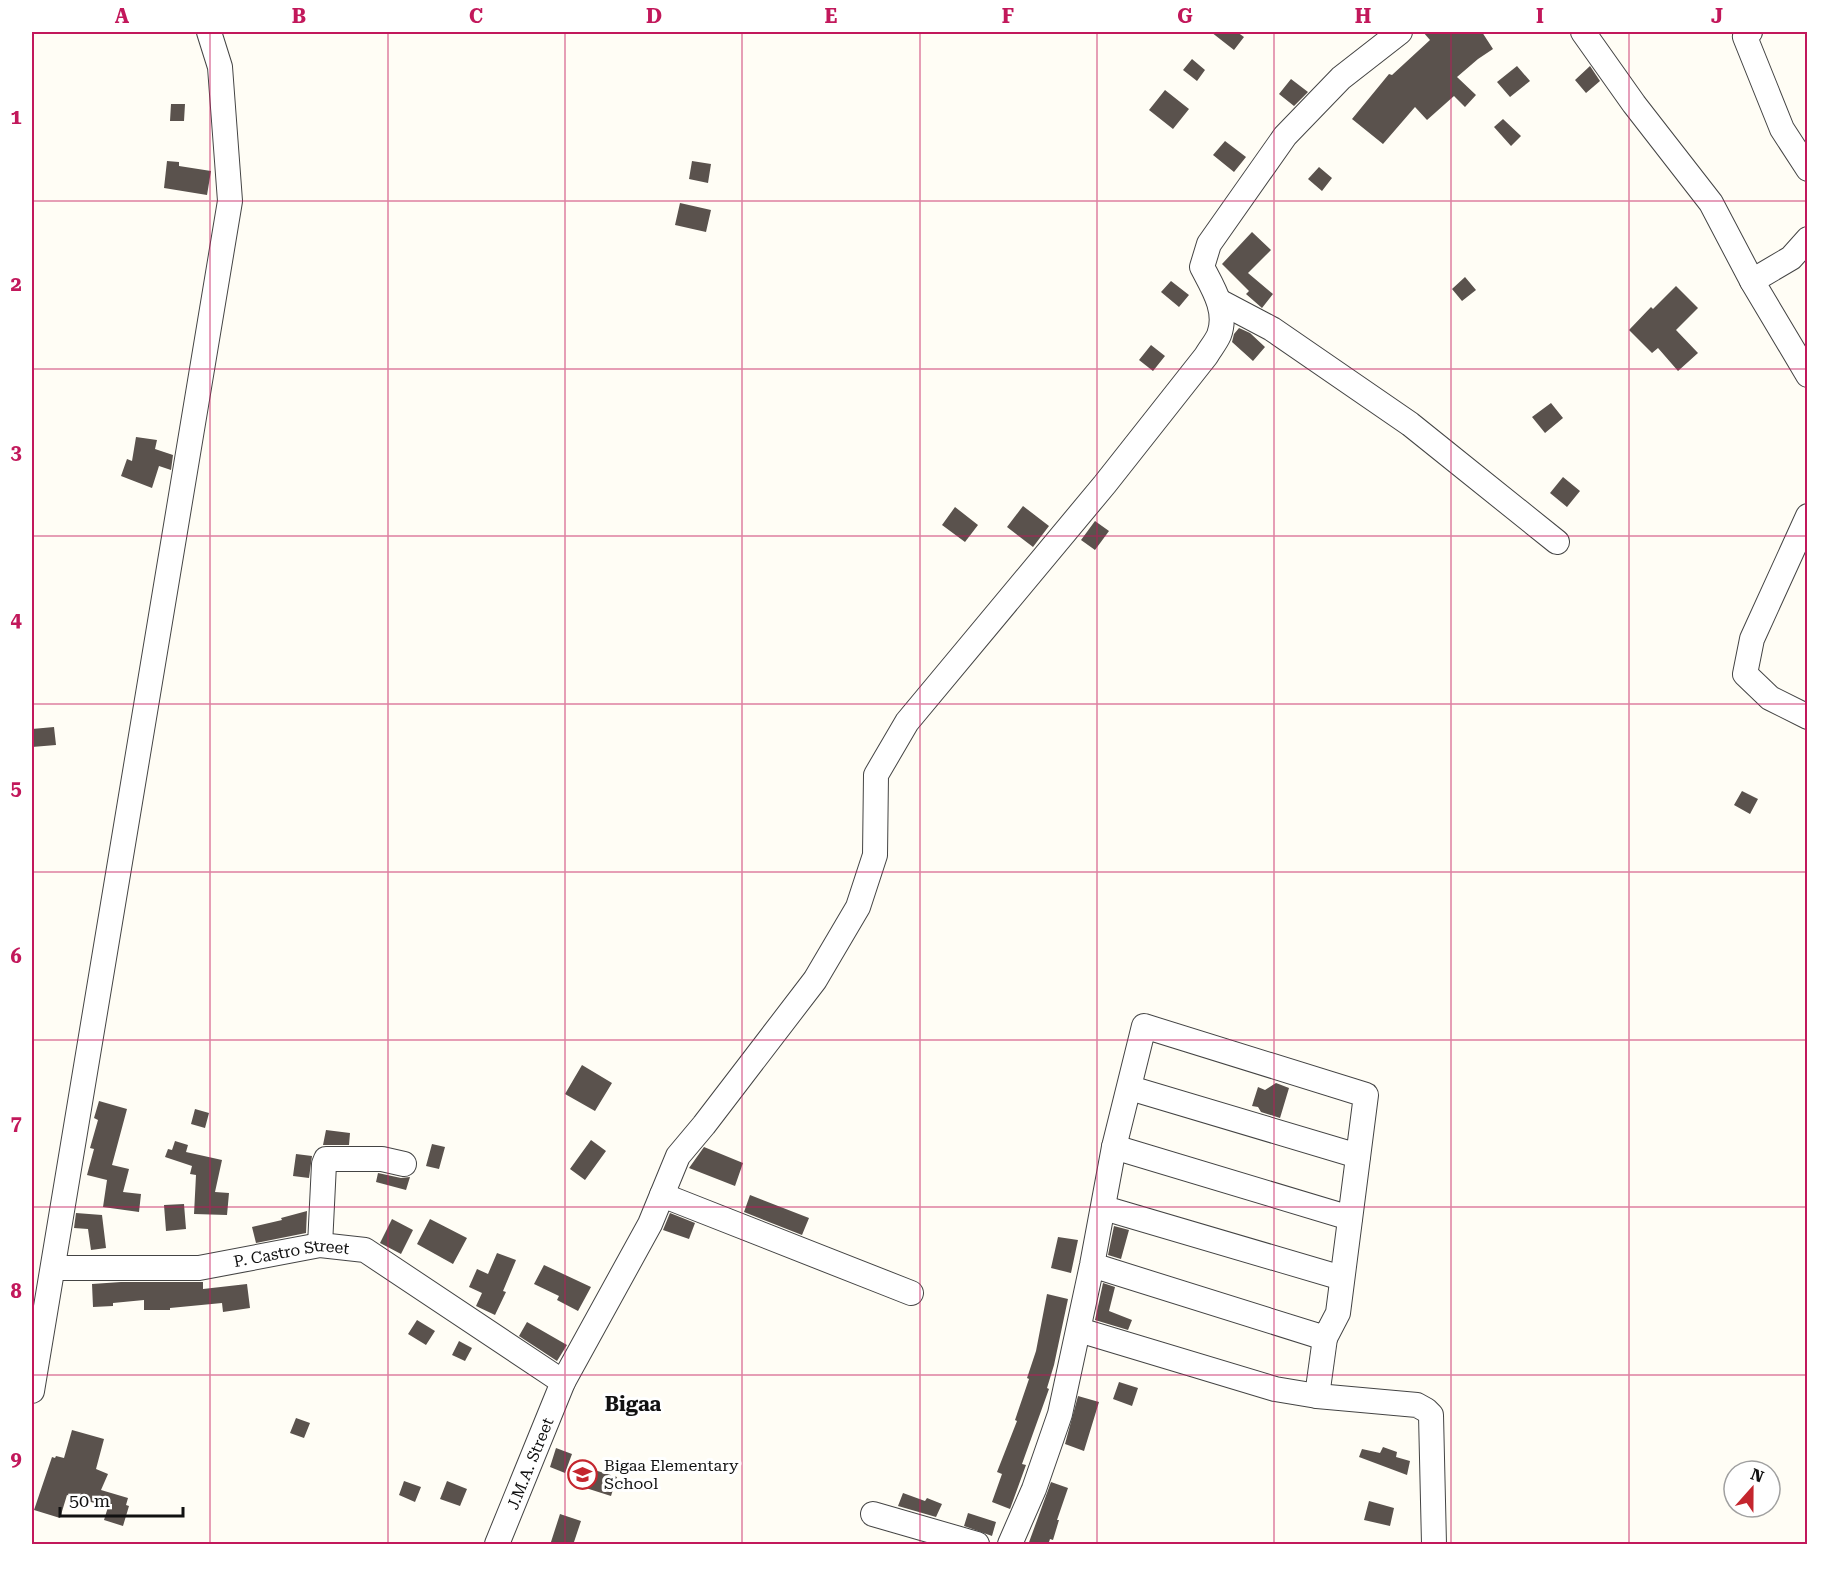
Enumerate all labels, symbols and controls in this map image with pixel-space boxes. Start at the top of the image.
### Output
text: A [115,4,130,28]
text: B [292,4,306,28]
text: C [469,4,483,28]
text: D [646,4,662,28]
text: E [825,4,838,28]
text: F [1002,4,1014,28]
text: G [1177,4,1193,28]
text: H [1355,4,1371,28]
text: I [1536,4,1544,28]
text: J [1711,4,1723,28]
text: 1 [10,105,22,129]
text: 2 [10,272,22,296]
text: 3 [10,440,22,464]
text: 4 [10,608,22,632]
text: 5 [10,776,22,800]
text: 6 [10,944,22,968]
text: 7 [10,1111,22,1135]
street label: P. Castro Street [232,1235,350,1271]
text: 8 [10,1279,22,1303]
district label: Bigaa [605,1392,662,1416]
street label: J.M.A. Street [503,1415,557,1512]
text: 9 [10,1447,22,1471]
place label: Bigaa Elementary School [604,1456,739,1493]
school or university icon: Bigaa Elementary School [567,1458,599,1490]
north arrow [1722,1459,1782,1519]
text: N [1748,1464,1766,1487]
scale bar [60,1480,183,1518]
text: 50 m [69,1490,110,1511]

